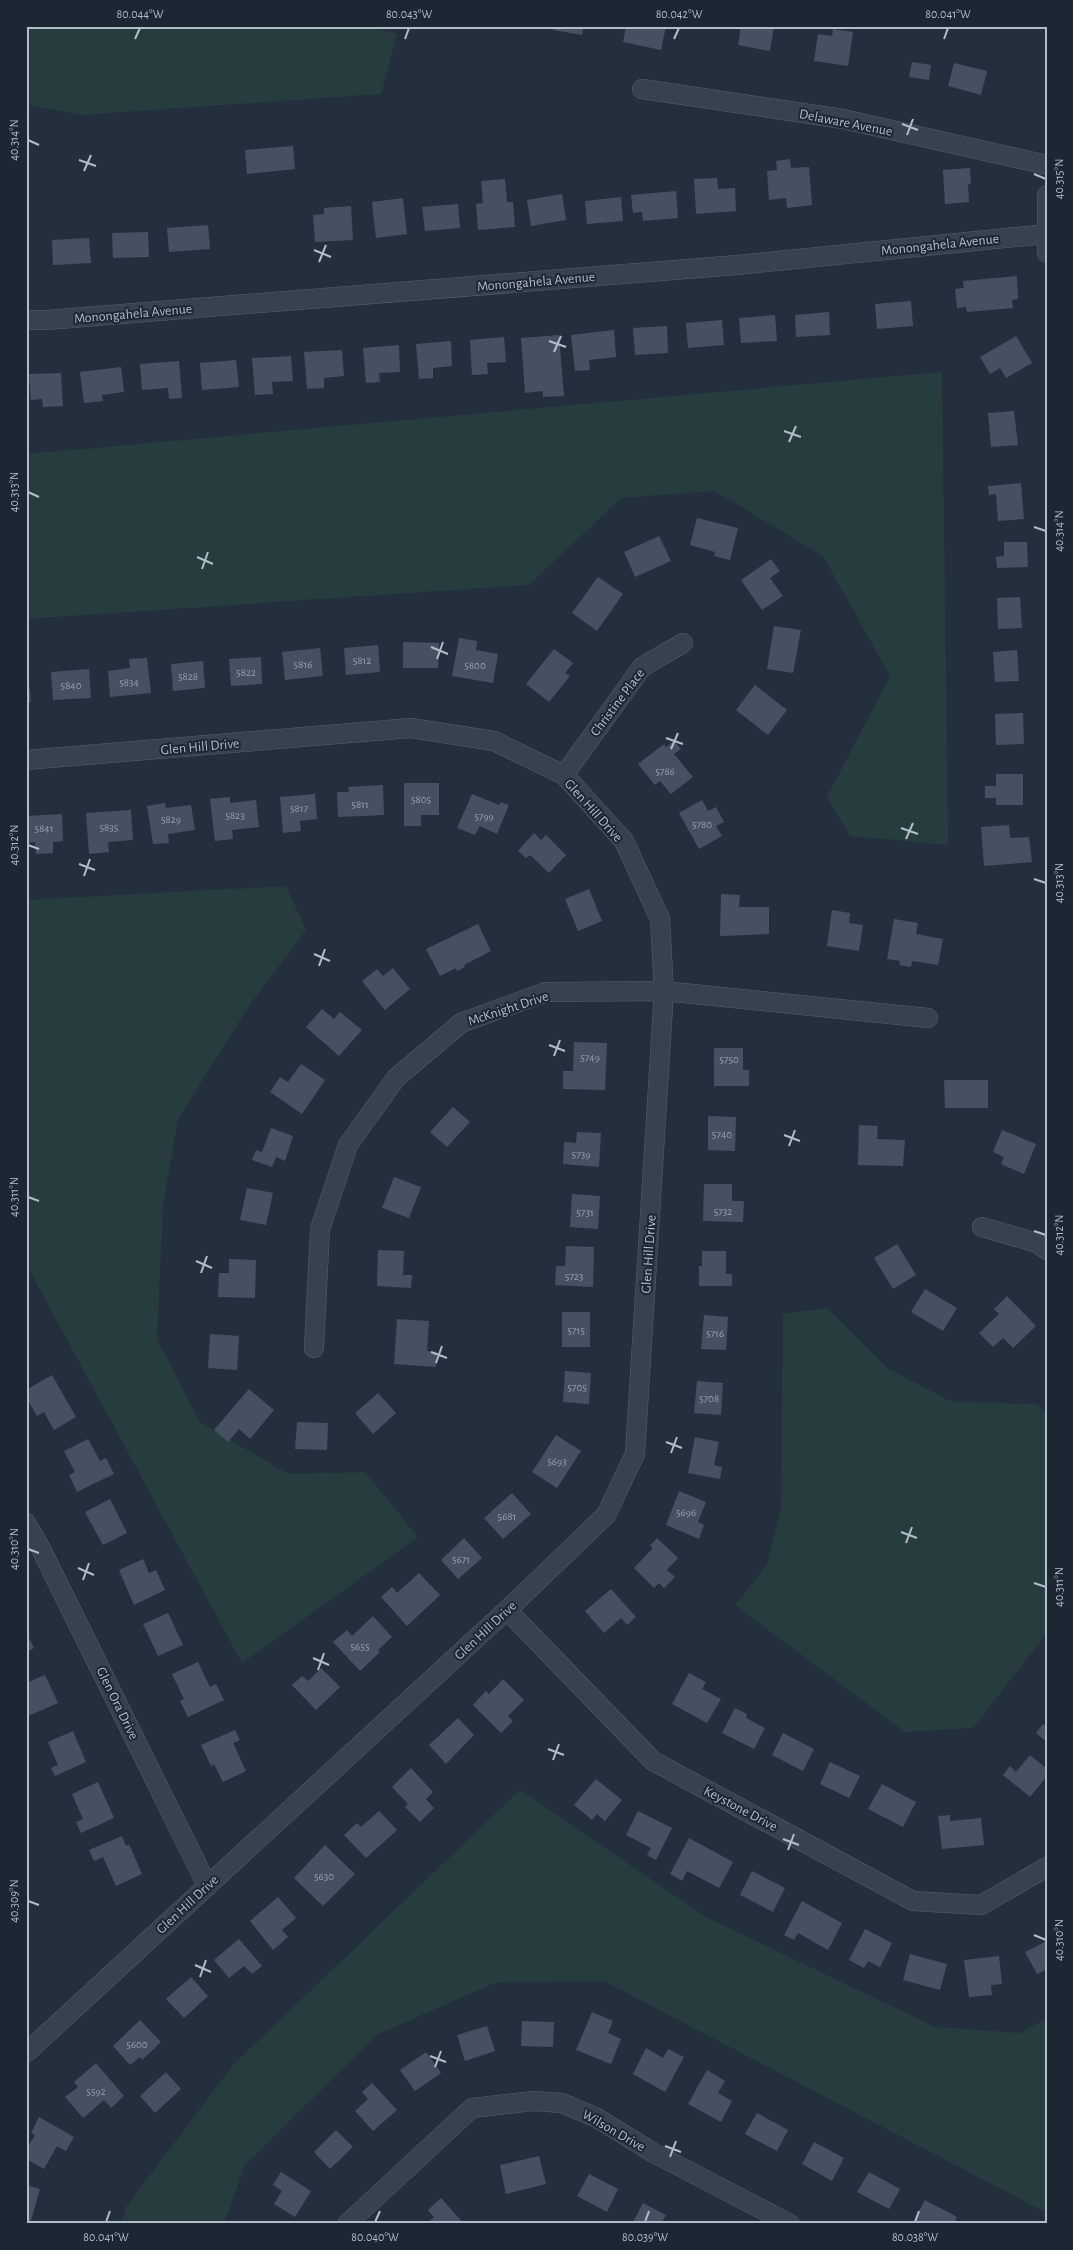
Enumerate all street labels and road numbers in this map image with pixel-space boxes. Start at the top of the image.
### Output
street label: Delaware Avenue [798,107,894,139]
street label: Monongahela Avenue [880,232,1000,258]
street label: Monongahela Avenue [476,270,596,294]
street label: Monongahela Avenue [73,302,193,326]
street label: Christine Place [588,666,648,739]
street label: Glen Hill Drive [160,737,240,757]
street label: Glen Hill Drive [562,777,625,845]
street label: McKnight Drive [466,989,550,1029]
street label: Glen Hill Drive [639,1214,659,1294]
street label: Glen Hill Drive [452,1599,519,1663]
street label: Glen Ora Drive [94,1665,141,1742]
street label: Keystone Drive [701,1784,780,1834]
street label: Glen Hill Drive [154,1873,221,1937]
street label: Wilson Drive [580,2107,647,2154]

